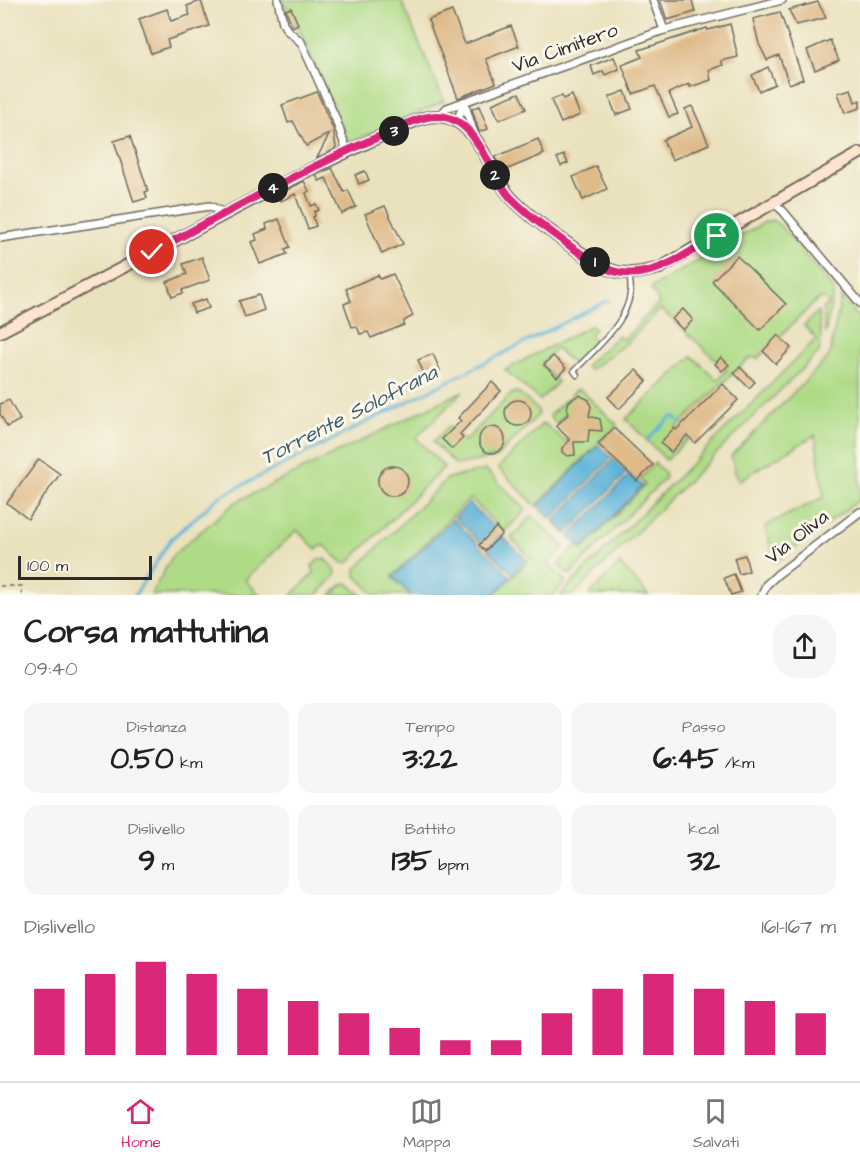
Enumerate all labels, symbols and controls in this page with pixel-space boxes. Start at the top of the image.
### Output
street label: Via Cimitero [508,16,622,80]
pin: 3 [379,116,409,146]
text: 3 [390,120,398,142]
pin: 2 [480,160,510,190]
text: 2 [490,164,500,186]
pin: 4 [258,173,288,203]
text: 4 [268,177,278,199]
pin [691,210,742,261]
icon: arrive [700,219,733,252]
pin [126,226,177,277]
icon: check [135,235,168,268]
pin: 1 [580,247,610,277]
text: 1 [594,251,596,273]
water label: Torrente Solofrana [256,357,443,472]
street label: Via Oliva [759,503,835,571]
scale bar [18,553,152,580]
text: 100 m [27,555,68,577]
text: Corsa mattutina [24,609,268,655]
button: share [773,615,836,678]
text: 09:40 [24,655,78,683]
text: Distanza [127,716,186,738]
text: Tempo [406,716,454,738]
text: Passo [682,716,725,738]
text: 0.50 [110,738,174,780]
text: 3:22 [403,738,457,780]
text: 6:45 [653,738,718,780]
text: km [174,752,202,774]
text: /km [718,752,754,774]
text: Dislivello [128,818,185,840]
text: Battito [405,818,455,840]
text: kcal [688,818,719,840]
text: 9 [138,840,155,882]
text: 135 [391,840,432,882]
text: 32 [687,840,720,882]
text: m [155,854,174,876]
text: bpm [432,854,469,876]
text: Dislivello [24,913,95,941]
text: 161–167 m [761,913,836,941]
tab: Home [121,1095,161,1153]
tab: Mappa [403,1095,450,1153]
tab: Salvati [693,1095,739,1153]

